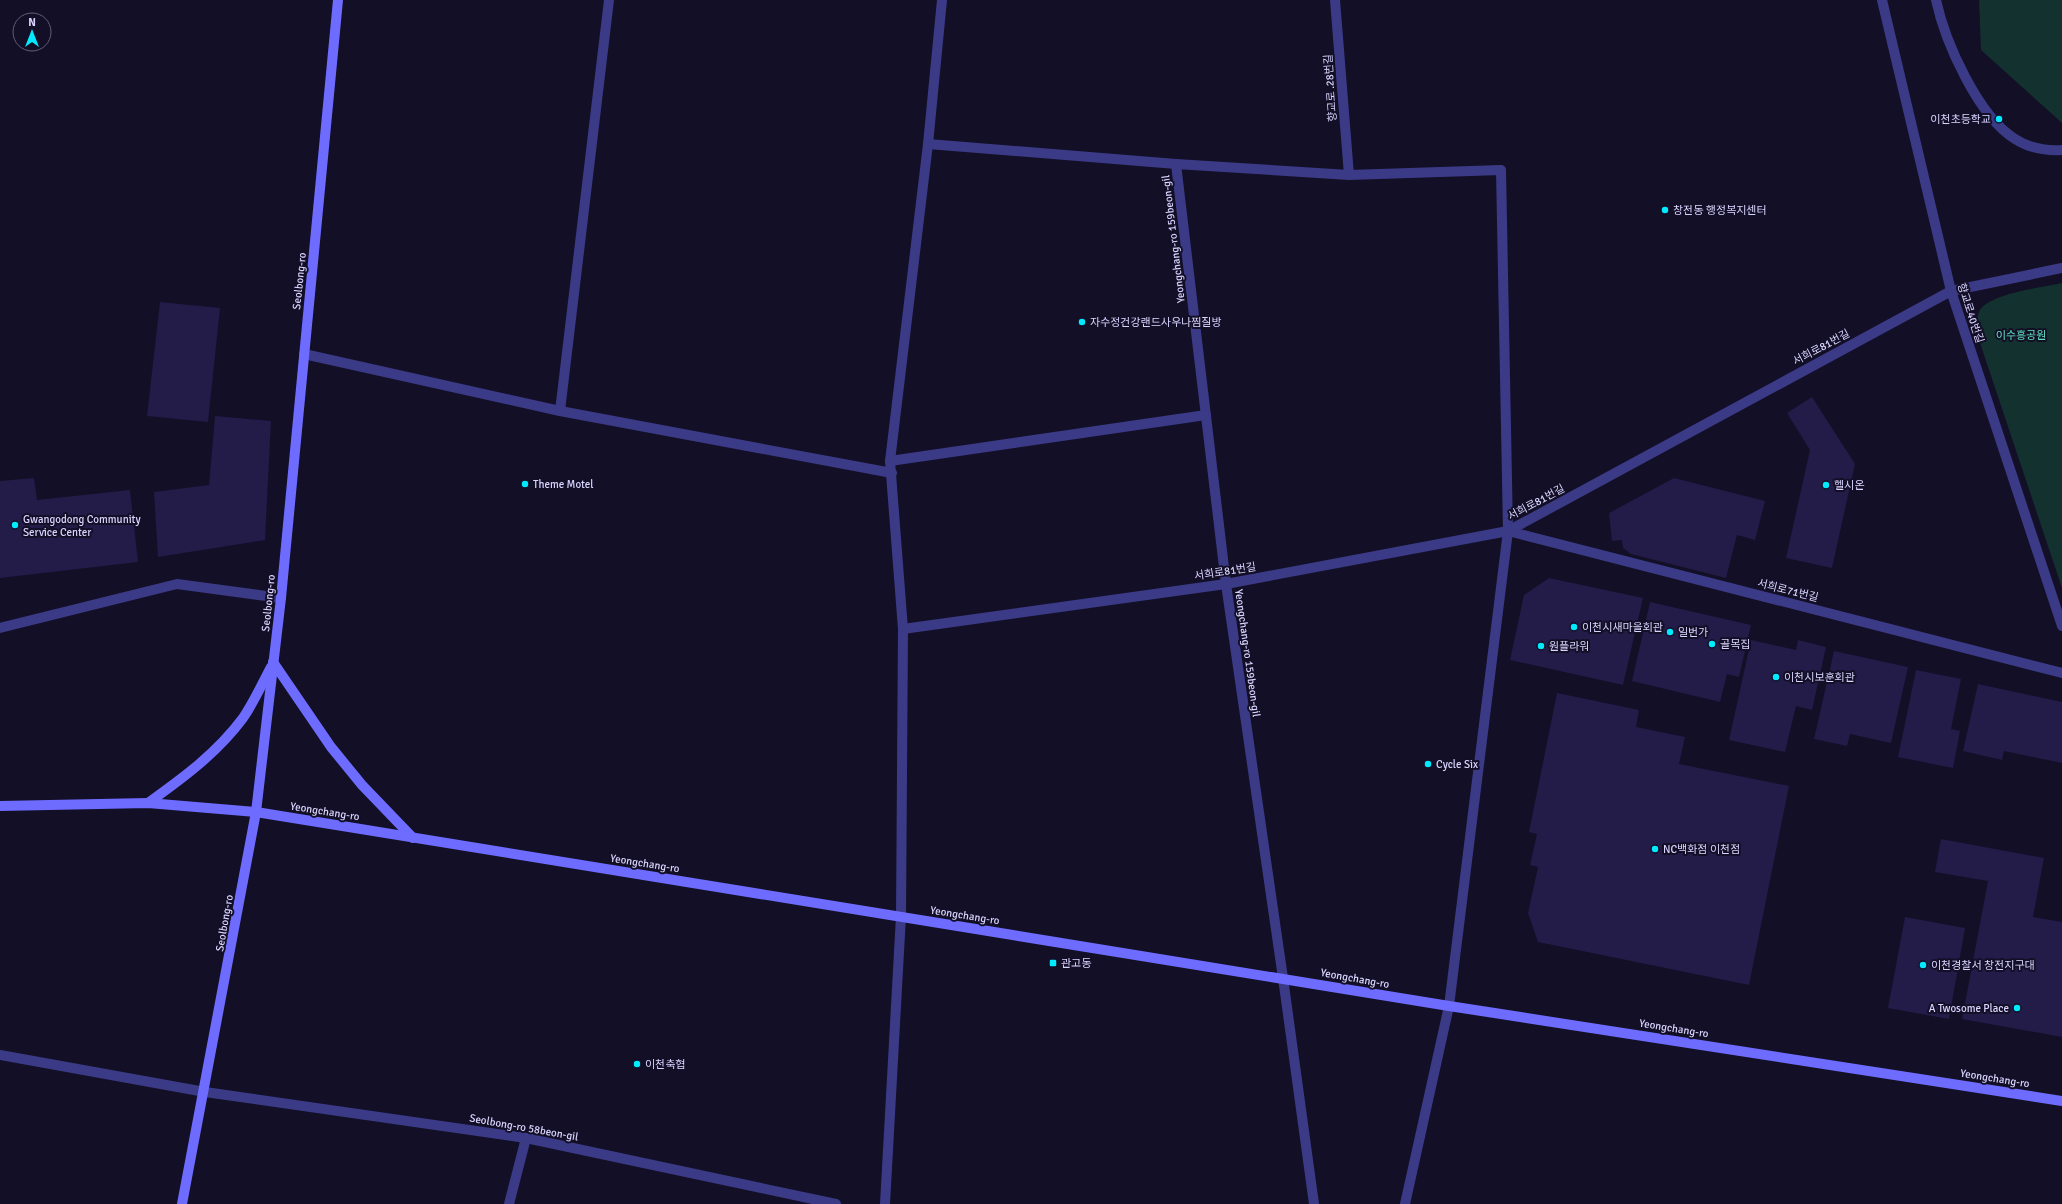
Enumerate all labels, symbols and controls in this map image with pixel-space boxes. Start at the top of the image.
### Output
north arrow [12,12,52,52]
text: N [28,16,36,29]
street label: 향교로 .28번길 [1322,54,1339,122]
place label: 이천초등학교 [1930,113,1991,126]
marker: 이천초등학교 [1994,114,2004,124]
street label: Yeongchang-ro 159beon-gil [1159,174,1188,304]
place label: 창전동 행정복지센터 [1673,204,1767,217]
marker: 창전동 행정복지센터 [1660,205,1670,215]
street label: Seolbong-ro [290,252,309,310]
street label: 향교로40번길 [1955,281,1986,345]
place label: 자수정건강랜드사우나찜질방 [1090,316,1222,329]
marker: 자수정건강랜드사우나찜질방 [1077,317,1087,327]
street label: 서희로81번길 [1791,327,1852,368]
park label: 이수흥공원 [1996,329,2046,342]
place label: Theme Motel [533,478,594,491]
marker: Theme Motel [520,479,530,489]
place label: 헬시온 [1834,479,1864,492]
marker: 헬시온 [1821,480,1831,490]
street label: 서희로81번길 [1506,482,1567,523]
place label: Gwangodong Community Service Center [23,513,141,539]
marker: Gwangodong Community Service Center [10,520,20,530]
street label: 서희로81번길 [1193,560,1257,583]
street label: Seolbong-ro [259,574,278,632]
street label: 서희로71번길 [1756,577,1820,604]
street label: Yeongchang-ro 159beon-gil [1232,588,1263,718]
place label: 이천시새마을회관 [1582,621,1663,634]
marker: 이천시새마을회관 [1569,622,1579,632]
place label: 일번가 [1678,626,1708,639]
marker: 일번가 [1665,627,1675,637]
place label: 골목집 [1720,638,1750,651]
marker: 골목집 [1707,639,1717,649]
place label: 원플라워 [1549,640,1589,653]
marker: 원플라워 [1536,641,1546,651]
place label: 이천시보훈회관 [1784,671,1855,684]
marker: 이천시보훈회관 [1771,672,1781,682]
place label: Cycle Six [1436,758,1478,771]
marker: Cycle Six [1423,759,1433,769]
street label: Yeongchang-ro [289,800,361,823]
place label: NC백화점 이천점 [1663,843,1740,856]
marker: NC백화점 이천점 [1650,844,1660,854]
street label: Yeongchang-ro [609,852,681,875]
street label: Seolbong-ro [213,893,236,952]
street label: Yeongchang-ro [929,904,1001,927]
place label: 관고동 [1061,957,1091,970]
marker: 관고동 [1048,958,1058,968]
place label: 이천경찰서 창전지구대 [1931,959,2035,972]
marker: 이천경찰서 창전지구대 [1918,960,1928,970]
street label: Yeongchang-ro [1319,966,1391,991]
place label: A Twosome Place [1929,1002,2009,1015]
marker: A Twosome Place [2012,1003,2022,1013]
street label: Yeongchang-ro [1638,1017,1710,1040]
place label: 이천축협 [645,1058,685,1071]
marker: 이천축협 [632,1059,642,1069]
street label: Yeongchang-ro [1959,1067,2031,1090]
street label: Seolbong-ro 58beon-gil [468,1111,579,1143]

